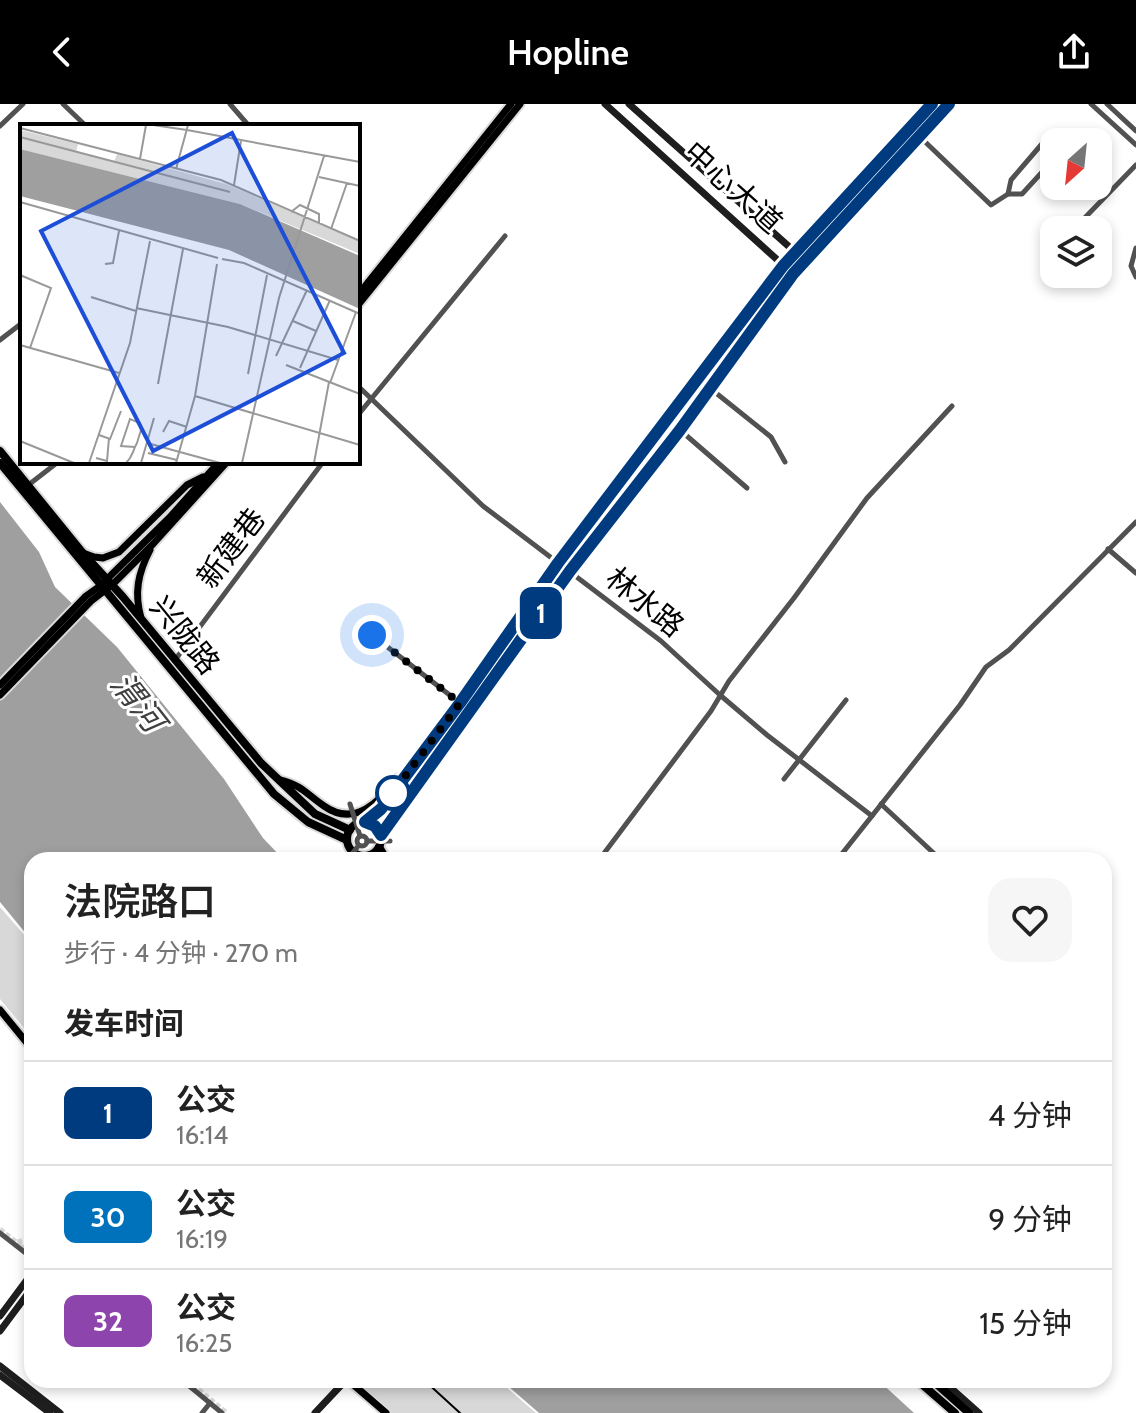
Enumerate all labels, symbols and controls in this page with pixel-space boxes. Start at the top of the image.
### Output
icon: back [40,30,84,74]
text: Hopline [507,30,629,74]
icon: share [1052,30,1096,74]
inset map [20,124,360,464]
north arrow [1040,128,1112,200]
map controls [1040,128,1112,288]
street label: 中心大道 [676,133,790,241]
button: layers [1040,216,1112,288]
street label: 新建巷 [189,501,273,595]
street label: 林水路 [598,559,692,645]
line badge: 1 [515,587,567,639]
street label: 兴陇路 [142,588,228,682]
text: 1 [536,596,546,630]
your location [352,615,392,655]
water label: 渭河 [103,665,177,744]
unlabelled marker [376,776,410,810]
text: 法院路口 [64,878,216,925]
button: heart [988,878,1072,962]
text: 步行 · 4 分钟 · 270 m [64,937,298,969]
text: 发车时间 [64,1005,184,1042]
text: 公交 [176,1081,236,1118]
text: 1 [103,1096,113,1130]
text: 4 分钟 [988,1097,1072,1134]
text: 16:14 [176,1119,228,1151]
text: 公交 [176,1185,236,1222]
text: 30 [91,1200,125,1234]
text: 9 分钟 [988,1201,1072,1238]
text: 16:19 [176,1223,228,1255]
text: 公交 [176,1289,236,1326]
text: 32 [93,1304,123,1338]
text: 15 分钟 [979,1305,1072,1342]
text: 16:25 [176,1327,232,1359]

